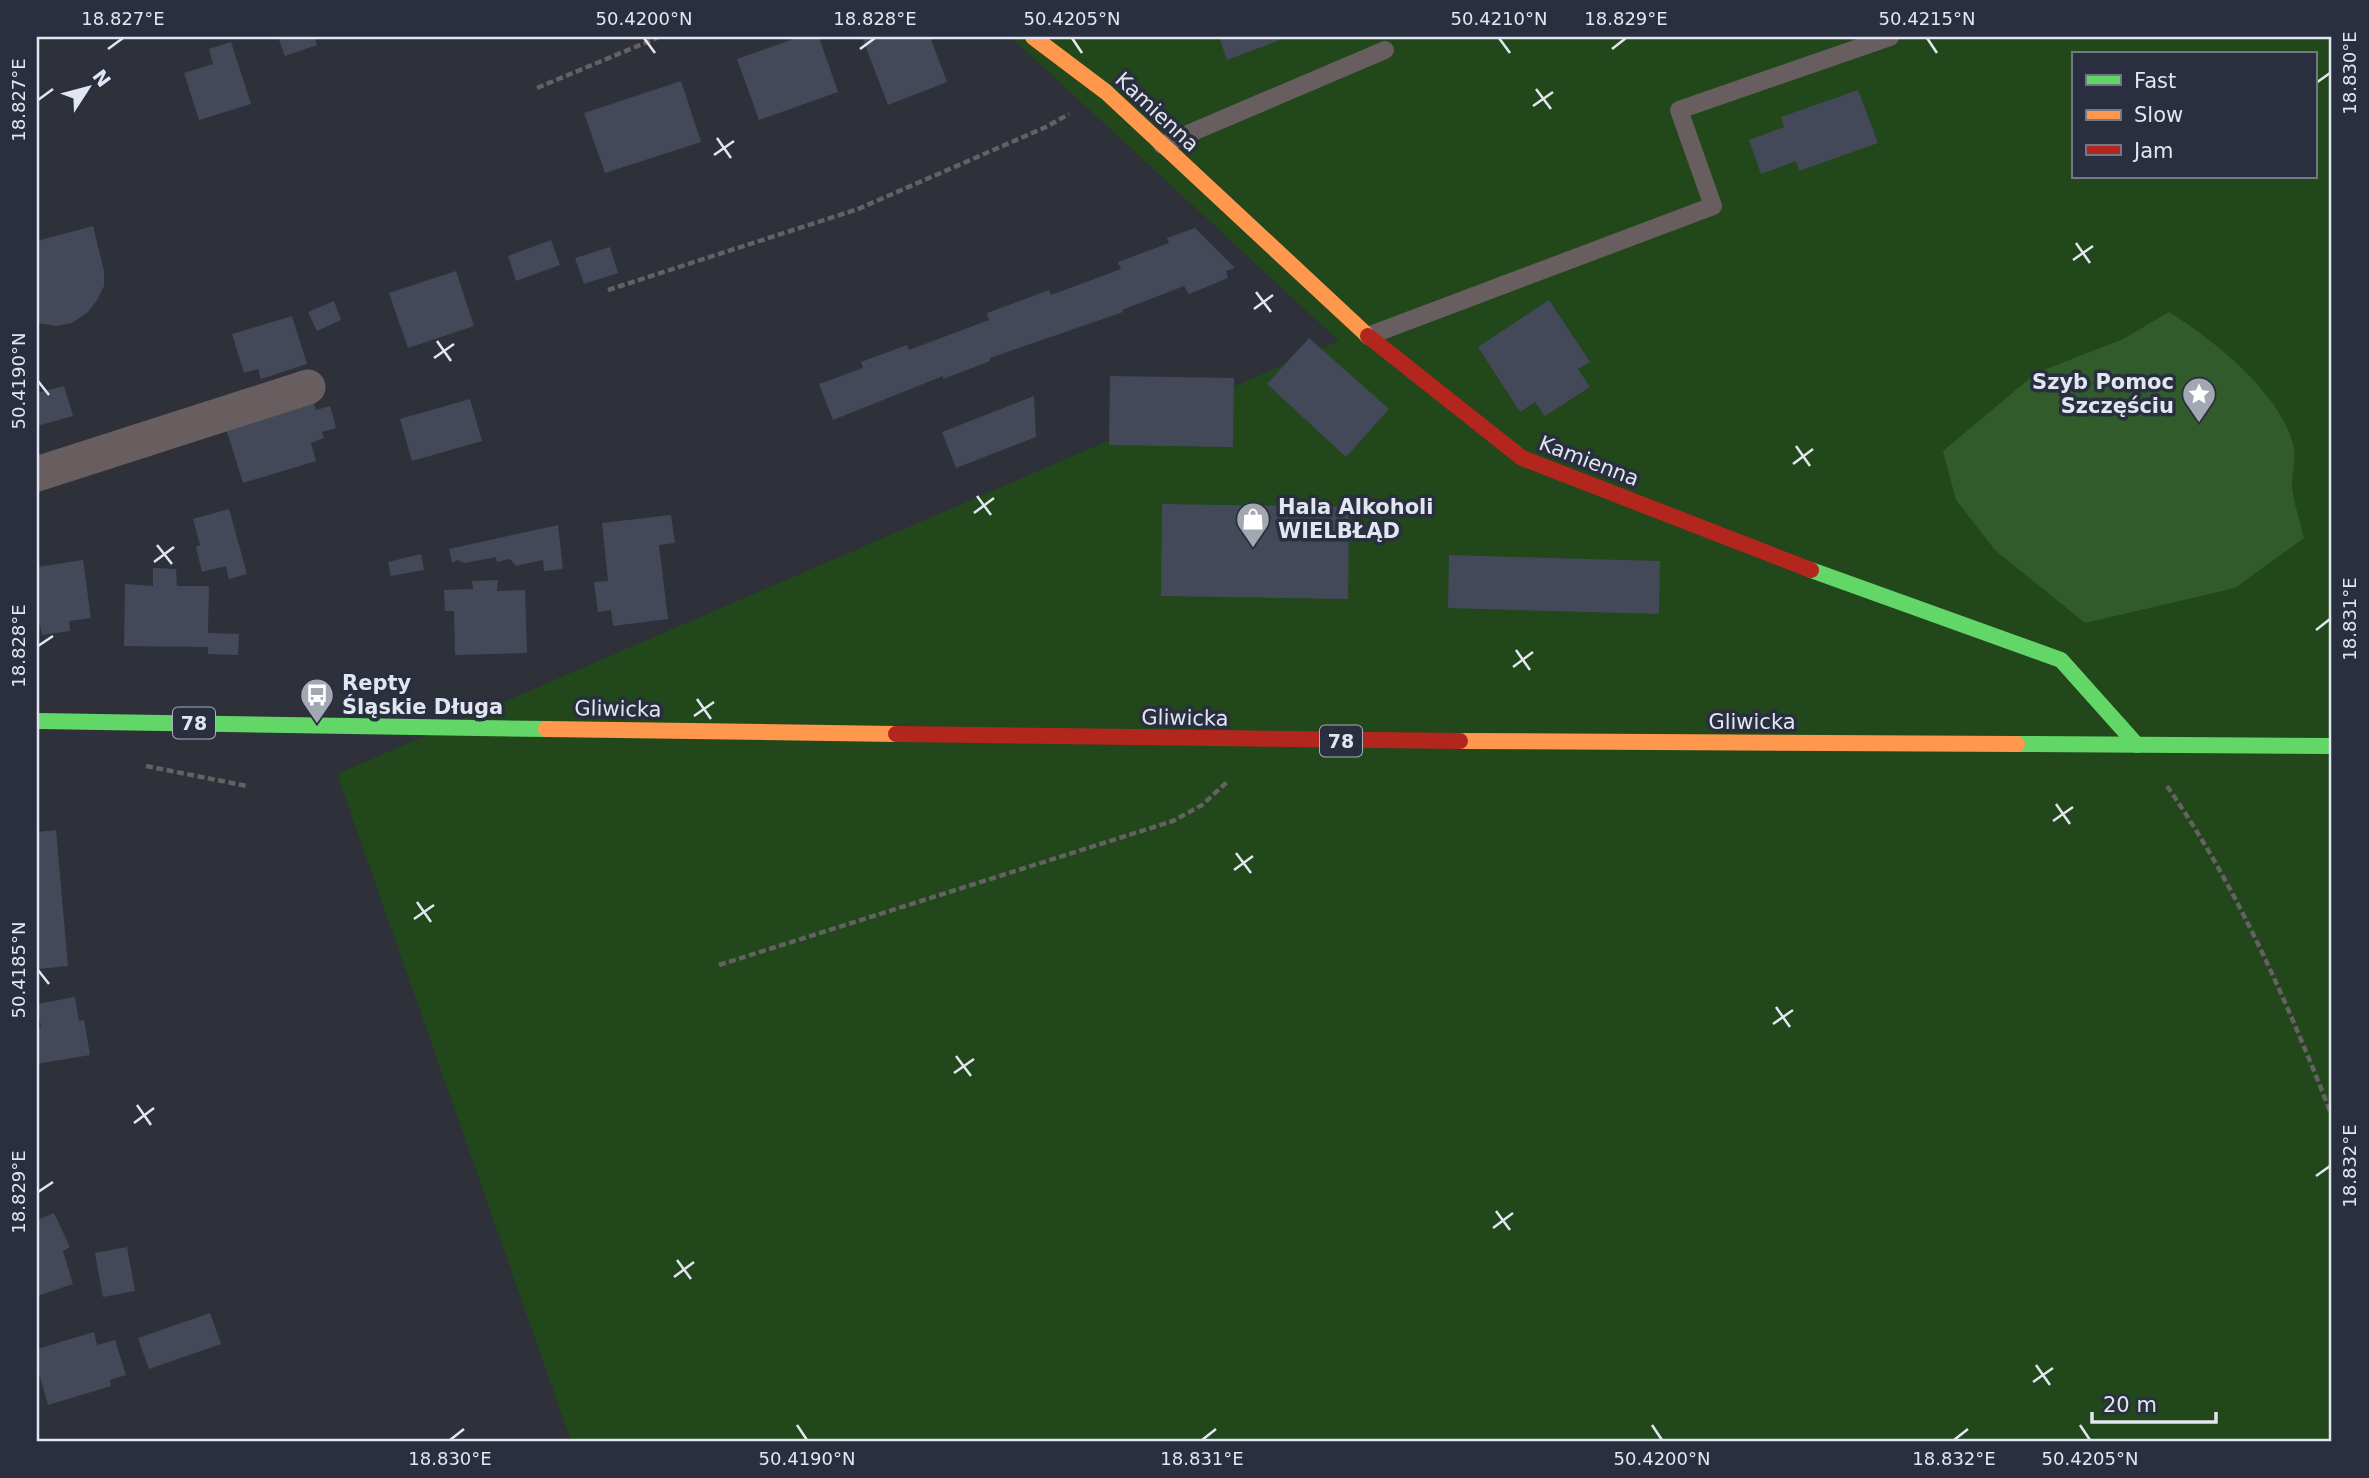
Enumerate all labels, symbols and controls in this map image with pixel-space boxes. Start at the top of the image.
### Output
text: 18.827°E [81,8,165,29]
text: 50.4200°N [596,8,692,29]
text: 18.828°E [833,8,917,29]
text: 50.4205°N [1024,8,1120,29]
text: 50.4210°N [1451,8,1547,29]
text: 18.829°E [1584,8,1668,29]
text: 50.4215°N [1879,8,1975,29]
text: 18.830°E [2339,31,2360,115]
north arrow [52,52,122,122]
legend [2072,52,2316,178]
text: 18.827°E [8,58,29,142]
text: N [88,65,115,91]
street label: Kamienna [1110,67,1204,157]
text: Fast [2134,69,2176,93]
text: Slow [2134,103,2183,127]
text: Jam [2132,139,2174,163]
text: 50.4190°N [8,333,29,429]
place label: Szyb Pomoc Szczęściu [2032,370,2174,418]
place icon: Szyb Pomoc Szczęściu [2180,375,2218,424]
street label: Kamienna [1536,431,1642,491]
place label: Hala Alkoholi WIELBŁĄD [1278,495,1433,543]
shop icon: Hala Alkoholi WIELBŁĄD [1234,500,1272,549]
text: 18.831°E [2339,577,2360,661]
text: 18.828°E [8,604,29,688]
place label: Repty Śląskie Długa [342,671,503,719]
bus stop icon: Repty Śląskie Długa [298,676,336,725]
street label: Gliwicka [574,696,662,722]
street label: Gliwicka [1141,705,1229,731]
road number: 78 [173,708,215,738]
street label: Gliwicka [1708,710,1796,734]
road number: 78 [1320,726,1362,756]
text: 50.4185°N [8,922,29,1018]
text: 18.832°E [2339,1124,2360,1208]
text: 18.829°E [8,1150,29,1234]
scale bar [2092,1380,2217,1424]
text: 20 m [2103,1393,2157,1417]
text: 18.830°E [408,1448,492,1469]
text: 50.4190°N [759,1448,855,1469]
text: 18.831°E [1160,1448,1244,1469]
text: 50.4200°N [1614,1448,1710,1469]
text: 18.832°E [1912,1448,1996,1469]
text: 50.4205°N [2042,1448,2138,1469]

